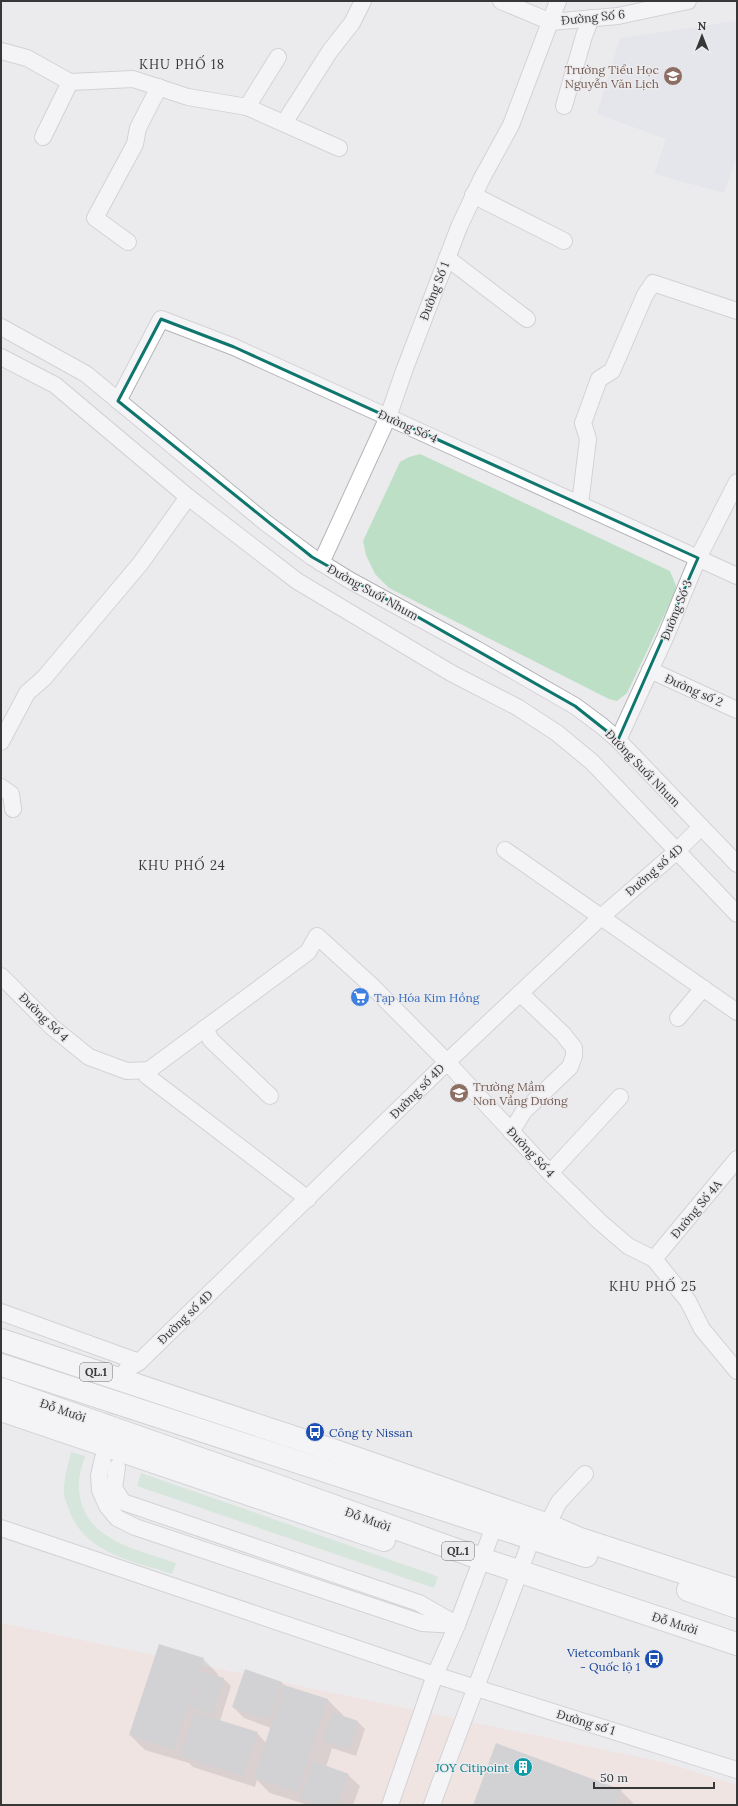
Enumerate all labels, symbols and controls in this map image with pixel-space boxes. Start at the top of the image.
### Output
street label: Đường Số 6 [560,6,626,28]
north arrow [682,16,722,56]
text: N [698,19,707,33]
district label: KHU PHỐ 18 [139,54,225,73]
place label: Trường Tiểu Học Nguyễn Văn Lịch [564,62,659,91]
school or university icon: Trường Tiểu Học Nguyễn Văn Lịch [662,65,684,87]
street label: Đường Số 1 [416,260,452,322]
street label: Đường Số 4 [376,406,441,446]
street label: Đường Suối Nhum [325,561,421,623]
street label: Đường Số 3 [657,577,695,642]
street label: Đường số 2 [662,670,726,710]
street label: Đường Suối Nhum [602,726,684,810]
street label: Đường số 4D [622,841,686,899]
district label: KHU PHỐ 24 [138,855,226,874]
supermarket icon: Tạp Hóa Kim Hồng [349,986,371,1008]
street label: Đường Số 4 [16,989,72,1045]
place label: Tạp Hóa Kim Hồng [374,990,480,1005]
street label: Đường số 4D [386,1060,448,1122]
place label: Trường Mầm Non Vầng Dương [473,1079,568,1108]
school or university icon: Trường Mầm Non Vầng Dương [448,1082,470,1104]
street label: Đường Số 4 [504,1124,559,1181]
street label: Đường Số 4A [667,1177,725,1241]
district label: KHU PHỐ 25 [609,1276,697,1295]
street label: Đường số 4D [154,1287,216,1347]
road number: QL.1 [80,1363,112,1381]
street label: Đỗ Mười [38,1395,88,1425]
bus stop icon: Công ty Nissan [304,1421,326,1443]
place label: Công ty Nissan [329,1425,413,1440]
street label: Đỗ Mười [343,1504,393,1534]
road number: QL.1 [442,1542,474,1560]
street label: Đỗ Mười [650,1608,700,1638]
place label: Vietcombank - Quốc lộ 1 [566,1645,641,1674]
bus stop icon: Vietcombank - Quốc lộ 1 [643,1648,665,1670]
street label: Đường số 1 [555,1706,617,1738]
building icon: JOY Citipoint [512,1756,534,1778]
place label: JOY Citipoint [434,1760,509,1775]
scale bar [594,1764,714,1790]
text: 50 m [600,1770,628,1785]

